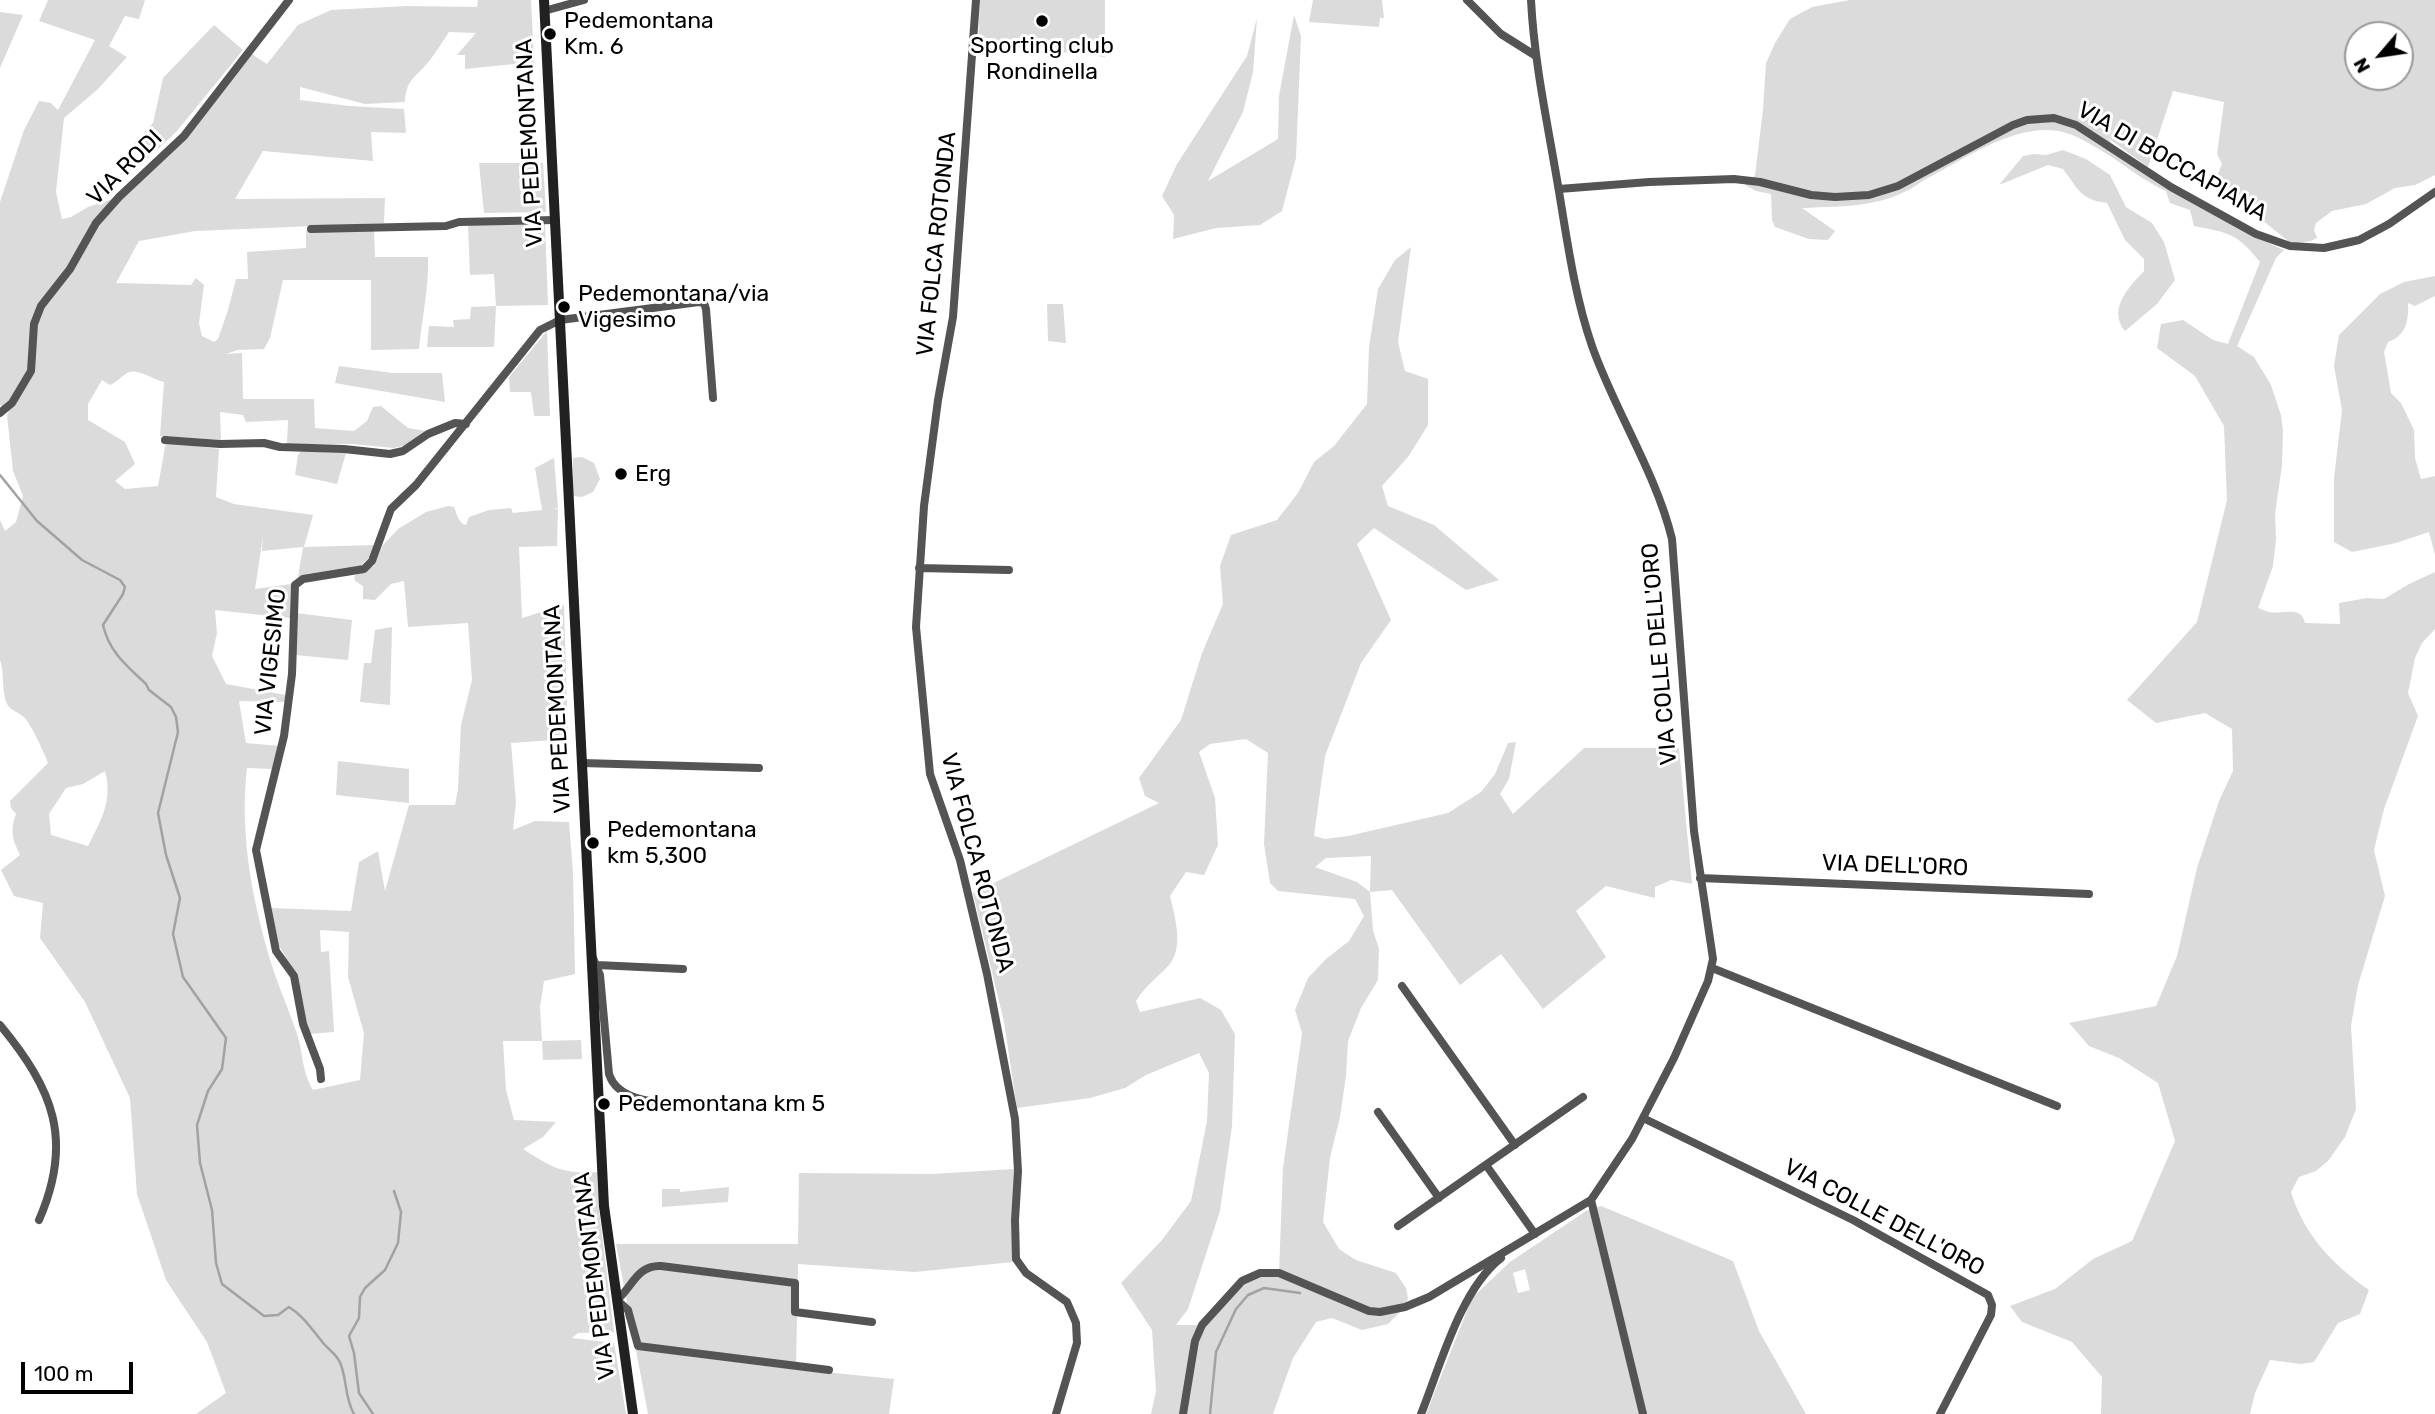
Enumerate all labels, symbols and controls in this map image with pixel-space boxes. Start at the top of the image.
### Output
place label: Pedemontana Km. 6 [564,7,714,61]
marker: Sporting club Rondinella [1034,13,1050,29]
north arrow [2344,21,2414,91]
marker: Pedemontana Km. 6 [542,26,558,42]
place label: Sporting club Rondinella [970,32,1114,86]
street label: VIA PEDEMONTANA [511,38,549,248]
text: N [2349,54,2375,77]
street label: VIA DI BOCCAPIANA [2072,96,2272,228]
street label: VIA RODI [82,125,168,211]
street label: VIA FOLCA ROTONDA [911,130,963,358]
place label: Pedemontana/via Vigesimo [578,280,769,334]
marker: Pedemontana/via Vigesimo [556,299,572,315]
place label: Erg [635,460,671,488]
marker: Erg [613,466,629,482]
street label: VIA COLLE DELL'ORO [1637,542,1683,766]
street label: VIA VIGESIMO [250,587,292,737]
street label: VIA PEDEMONTANA [539,604,577,814]
street label: VIA FOLCA ROTONDA [934,750,1020,976]
place label: Pedemontana km 5,300 [607,816,757,870]
marker: Pedemontana km 5,300 [585,835,601,851]
street label: VIA DELL'ORO [1821,850,1969,882]
place label: Pedemontana km 5 [618,1090,825,1118]
marker: Pedemontana km 5 [596,1096,612,1112]
street label: VIA COLLE DELL'ORO [1779,1153,1989,1283]
street label: VIA PEDEMONTANA [569,1171,621,1381]
scale bar [24,1348,136,1392]
text: 100 m [34,1361,93,1386]

